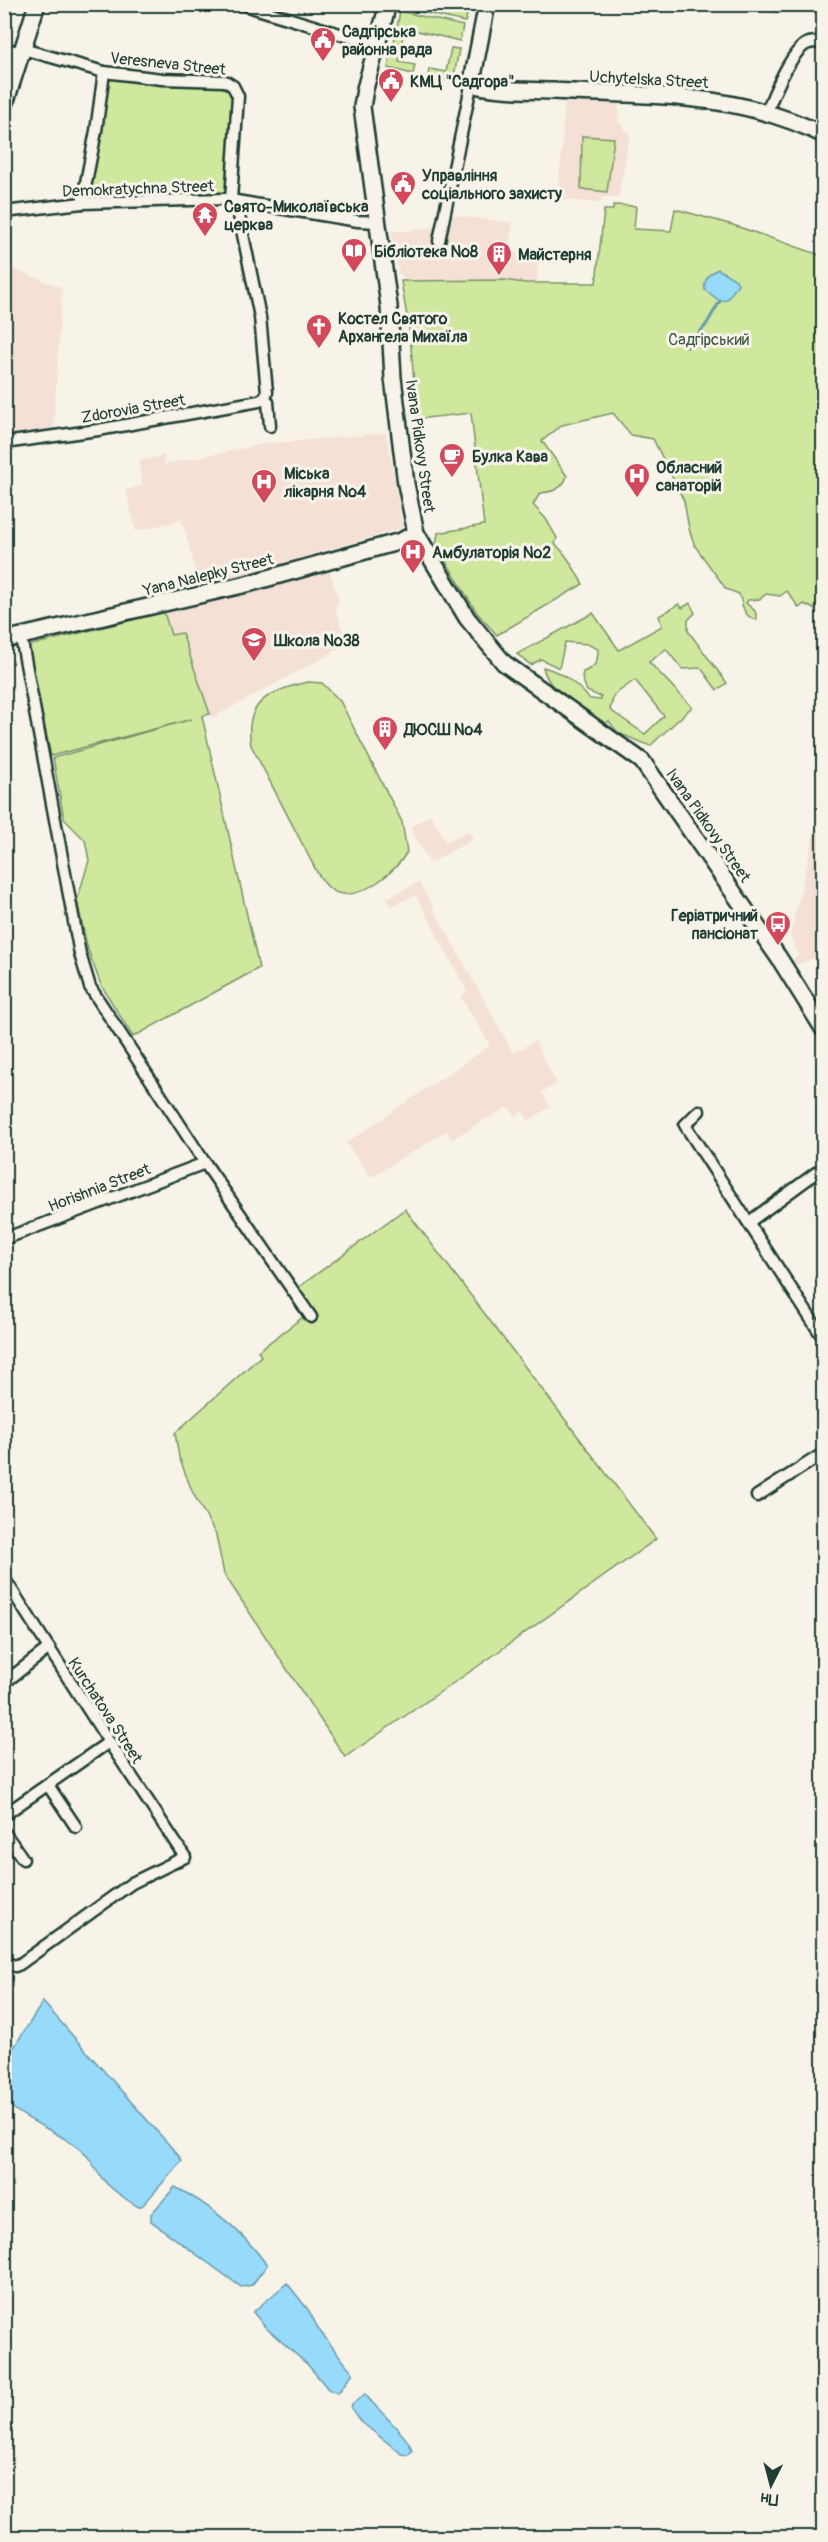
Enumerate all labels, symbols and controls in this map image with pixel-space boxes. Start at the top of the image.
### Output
place label: Садгірська районна рада [342,22,433,60]
public building icon: Садгірська районна рада [308,25,338,63]
street label: Veresneva Street [109,48,227,80]
public building icon: КМЦ "Садгора" [376,66,406,104]
street label: Uchytelska Street [589,67,710,93]
place label: КМЦ "Садгора" [410,72,515,92]
place label: Управління соціального захисту [421,166,562,204]
public building icon: Управління соціального захисту [388,169,418,207]
street label: Demokratychna Street [62,176,215,202]
place label: Свято-Миколаївська церква [224,197,369,235]
temple icon: Свято-Миколаївська церква [190,200,220,238]
library icon: Бібліотека №8 [339,236,369,274]
building icon: Майстерня [484,239,514,277]
place label: Бібліотека №8 [374,242,478,262]
place label: Майстерня [518,245,592,265]
place label: Костел Святого Архангела Михаїла [338,309,468,347]
church icon: Костел Святого Архангела Михаїла [304,312,334,350]
park label: Садгірський [668,330,750,350]
street label: Ivana Pidkovy Street [401,378,439,515]
street label: Zdorovia Street [80,390,187,428]
cafe icon: Булка Кава [437,441,467,479]
place label: Булка Кава [472,447,549,467]
place label: Обласний санаторій [655,458,722,496]
hospital icon: Обласний санаторій [622,461,652,499]
place label: Міська лікарня №4 [283,464,367,502]
hospital icon: Міська лікарня №4 [249,467,279,505]
hospital icon: Амбулаторія №2 [398,537,428,575]
place label: Амбулаторія №2 [432,543,551,563]
street label: Yana Nalepky Street [140,549,276,601]
school or university icon: Школа №38 [239,625,269,663]
place label: Школа №38 [273,631,360,651]
building icon: ДЮСШ №4 [370,714,400,752]
place label: ДЮСШ №4 [403,720,483,740]
street label: Ivana Pidkovy Street [661,765,755,887]
place label: Геріатричний пансіонат [671,906,759,944]
bus stop icon: Геріатричний пансіонат [763,909,793,947]
street label: Horishnia Street [45,1159,154,1217]
street label: Kurchatova Street [63,1654,147,1768]
north arrow [741,2455,801,2515]
text: Пн [760,2488,779,2510]

